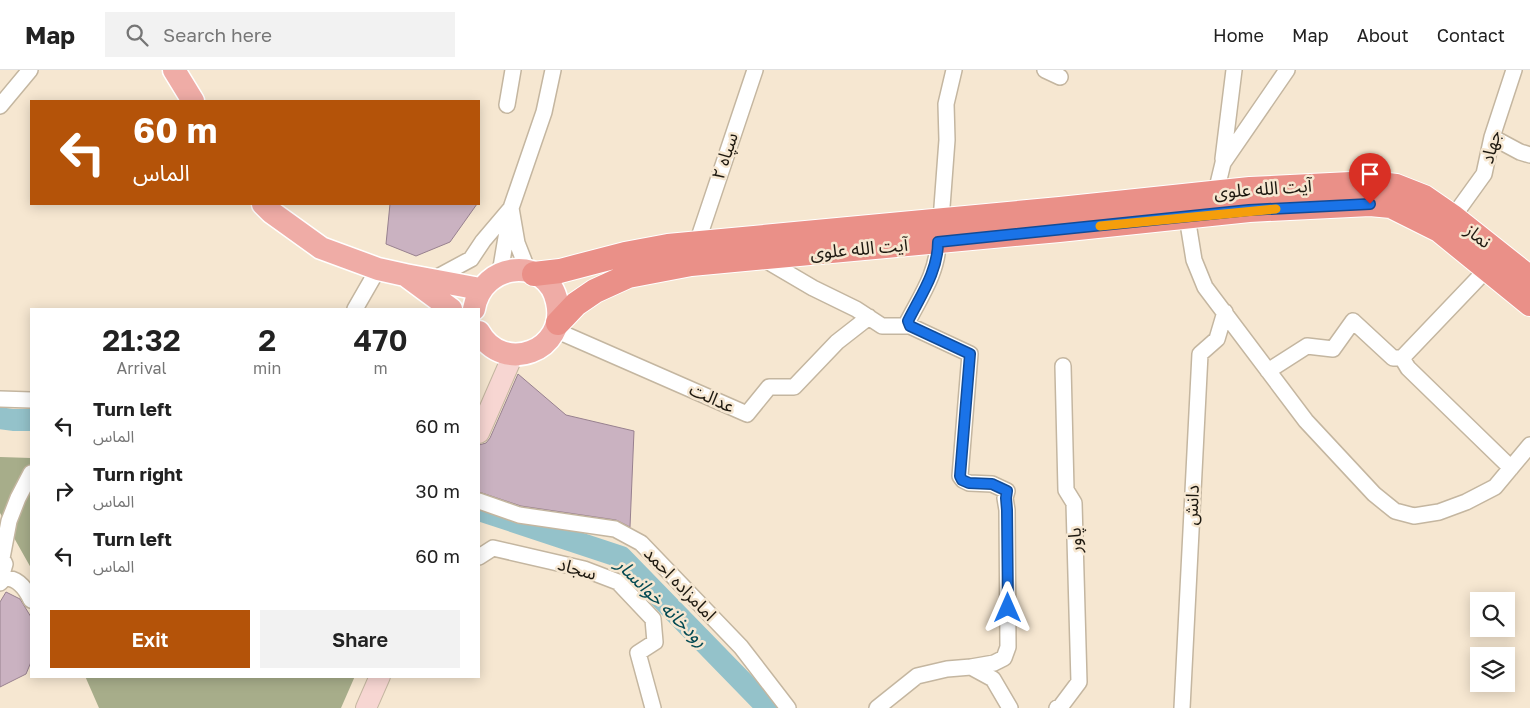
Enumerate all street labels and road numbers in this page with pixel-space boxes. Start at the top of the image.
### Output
street label: جهاد [1475,128,1505,166]
street label: سپاه ۲ [706,129,743,182]
street label: آیت الله علوی [1213,174,1313,203]
street label: نماز [1460,218,1496,253]
street label: آیت الله علوی [809,233,910,264]
street label: عدالت [686,377,738,417]
street label: دانش [1179,484,1204,526]
street label: پاور [1063,527,1087,554]
street label: امامزاده احمد [639,542,722,626]
street label: سجاد [555,552,599,584]

